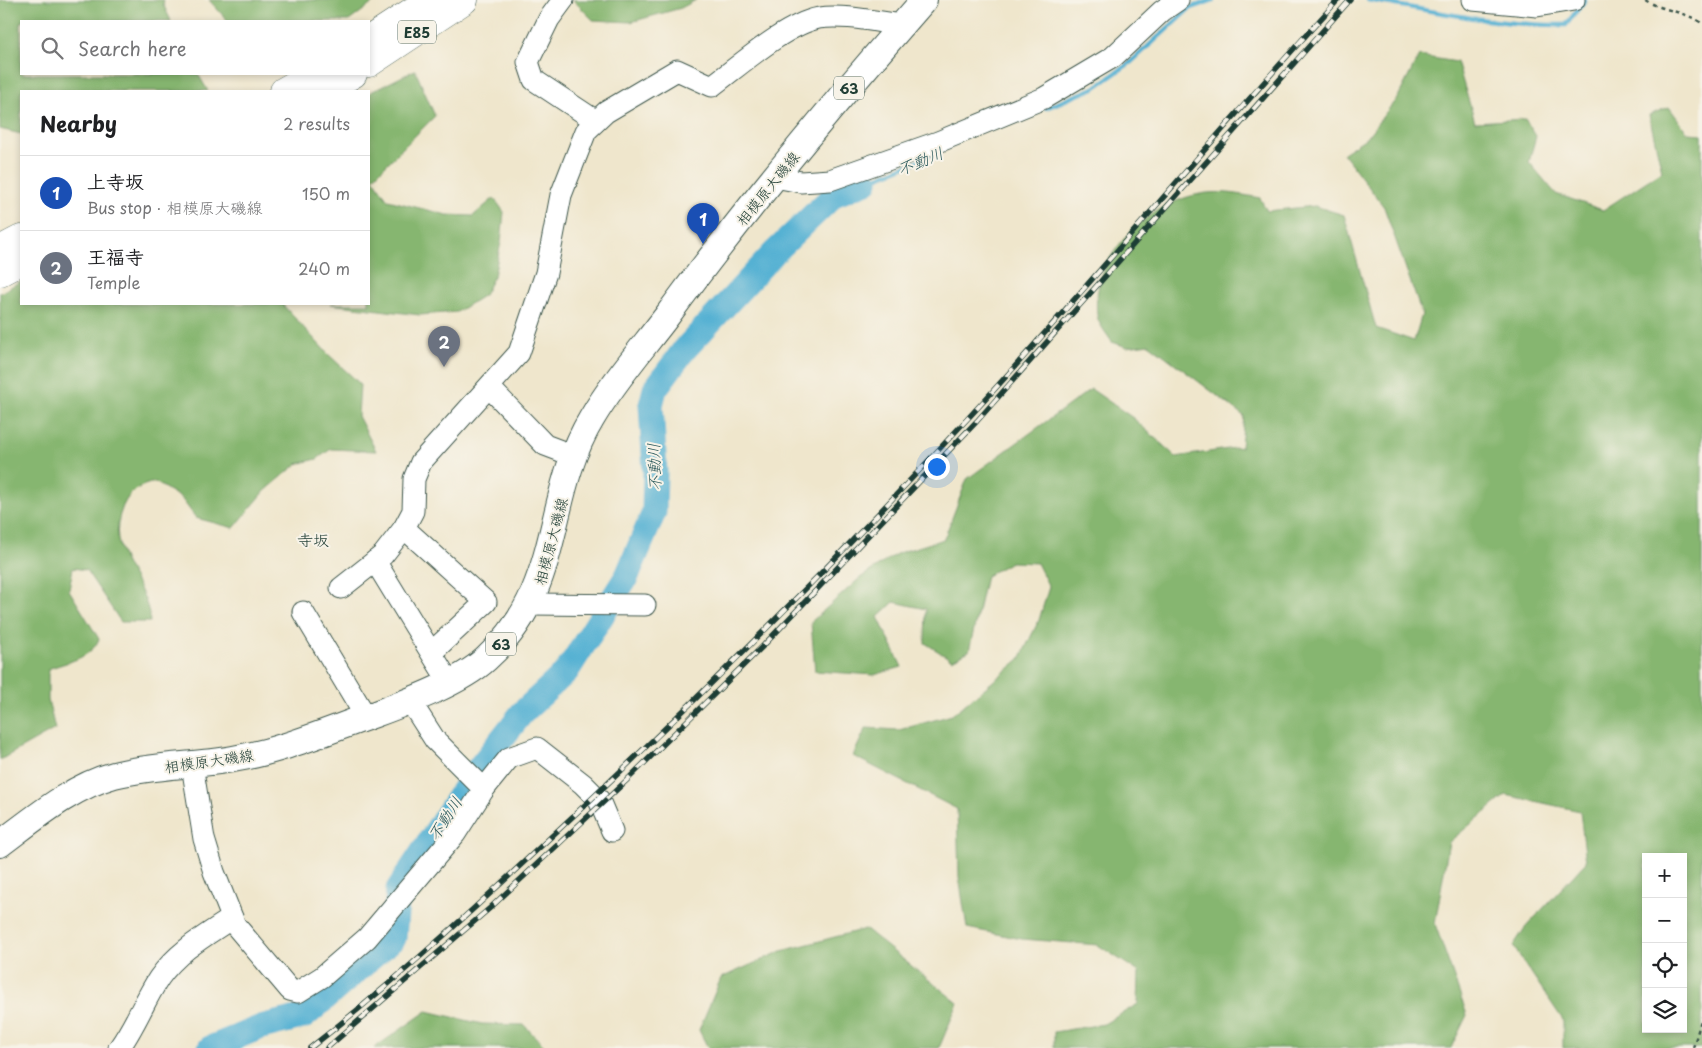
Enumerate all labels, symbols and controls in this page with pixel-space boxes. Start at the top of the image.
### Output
search box [20,20,370,75]
road number: E85 [398,21,436,44]
icon: search [38,34,66,62]
text: Search here [78,34,187,62]
road number: 63 [834,76,864,100]
text: Nearby [40,107,117,139]
text: 2 results [283,111,350,135]
water label: 不動川 [893,140,947,180]
street label: 相模原大磯線 [730,146,804,230]
text: 上寺坂 [87,167,144,195]
text: 1 [52,181,60,205]
text: 150 m [302,181,350,205]
text: Bus stop · 相模原大磯線 [87,195,263,219]
pin: 1 [687,203,719,244]
text: 王福寺 [87,242,144,270]
text: 2 [50,256,62,280]
text: 240 m [298,256,350,280]
text: Temple [87,270,140,294]
pin: 2 [428,326,460,367]
water label: 不動川 [640,443,666,491]
your location [924,454,950,480]
street label: 相模原大磯線 [527,495,573,587]
district label: 寺坂 [297,527,329,551]
road number: 63 [486,633,516,656]
street label: 相模原大磯線 [163,742,255,778]
water label: 不動川 [421,791,467,845]
map controls [1642,853,1687,1033]
button: + [1642,853,1687,898]
button: − [1642,898,1687,943]
button: locate [1642,943,1687,988]
button: layers [1642,988,1687,1033]

